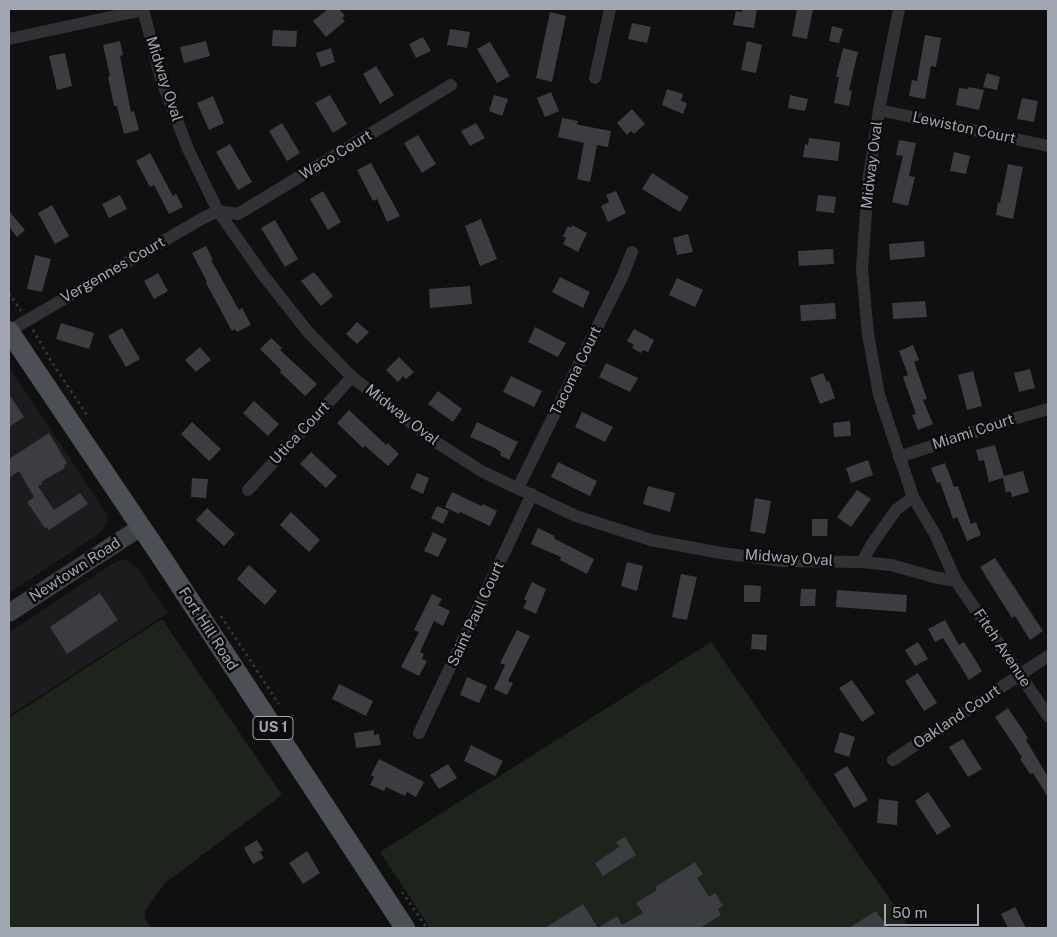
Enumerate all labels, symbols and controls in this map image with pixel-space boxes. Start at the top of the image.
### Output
street label: Midway Oval [142,34,186,124]
street label: Lewiston Court [911,108,1017,148]
street label: Midway Oval [858,120,886,210]
street label: Waco Court [297,126,375,184]
street label: Vergennes Court [58,233,168,307]
street label: Tacoma Court [547,324,605,418]
street label: Midway Oval [362,381,442,449]
street label: Utica Court [266,398,334,468]
street label: Miami Court [930,410,1016,454]
street label: Newtown Road [26,534,124,606]
street label: Midway Oval [744,546,834,570]
street label: Saint Paul Court [444,559,508,669]
street label: Fort Hill Road [174,584,242,674]
street label: Fitch Avenue [969,606,1035,690]
street label: Oakland Court [910,681,1004,753]
road number: US 1 [253,716,293,740]
scale bar [887,894,982,926]
text: 50 m [892,904,927,921]

